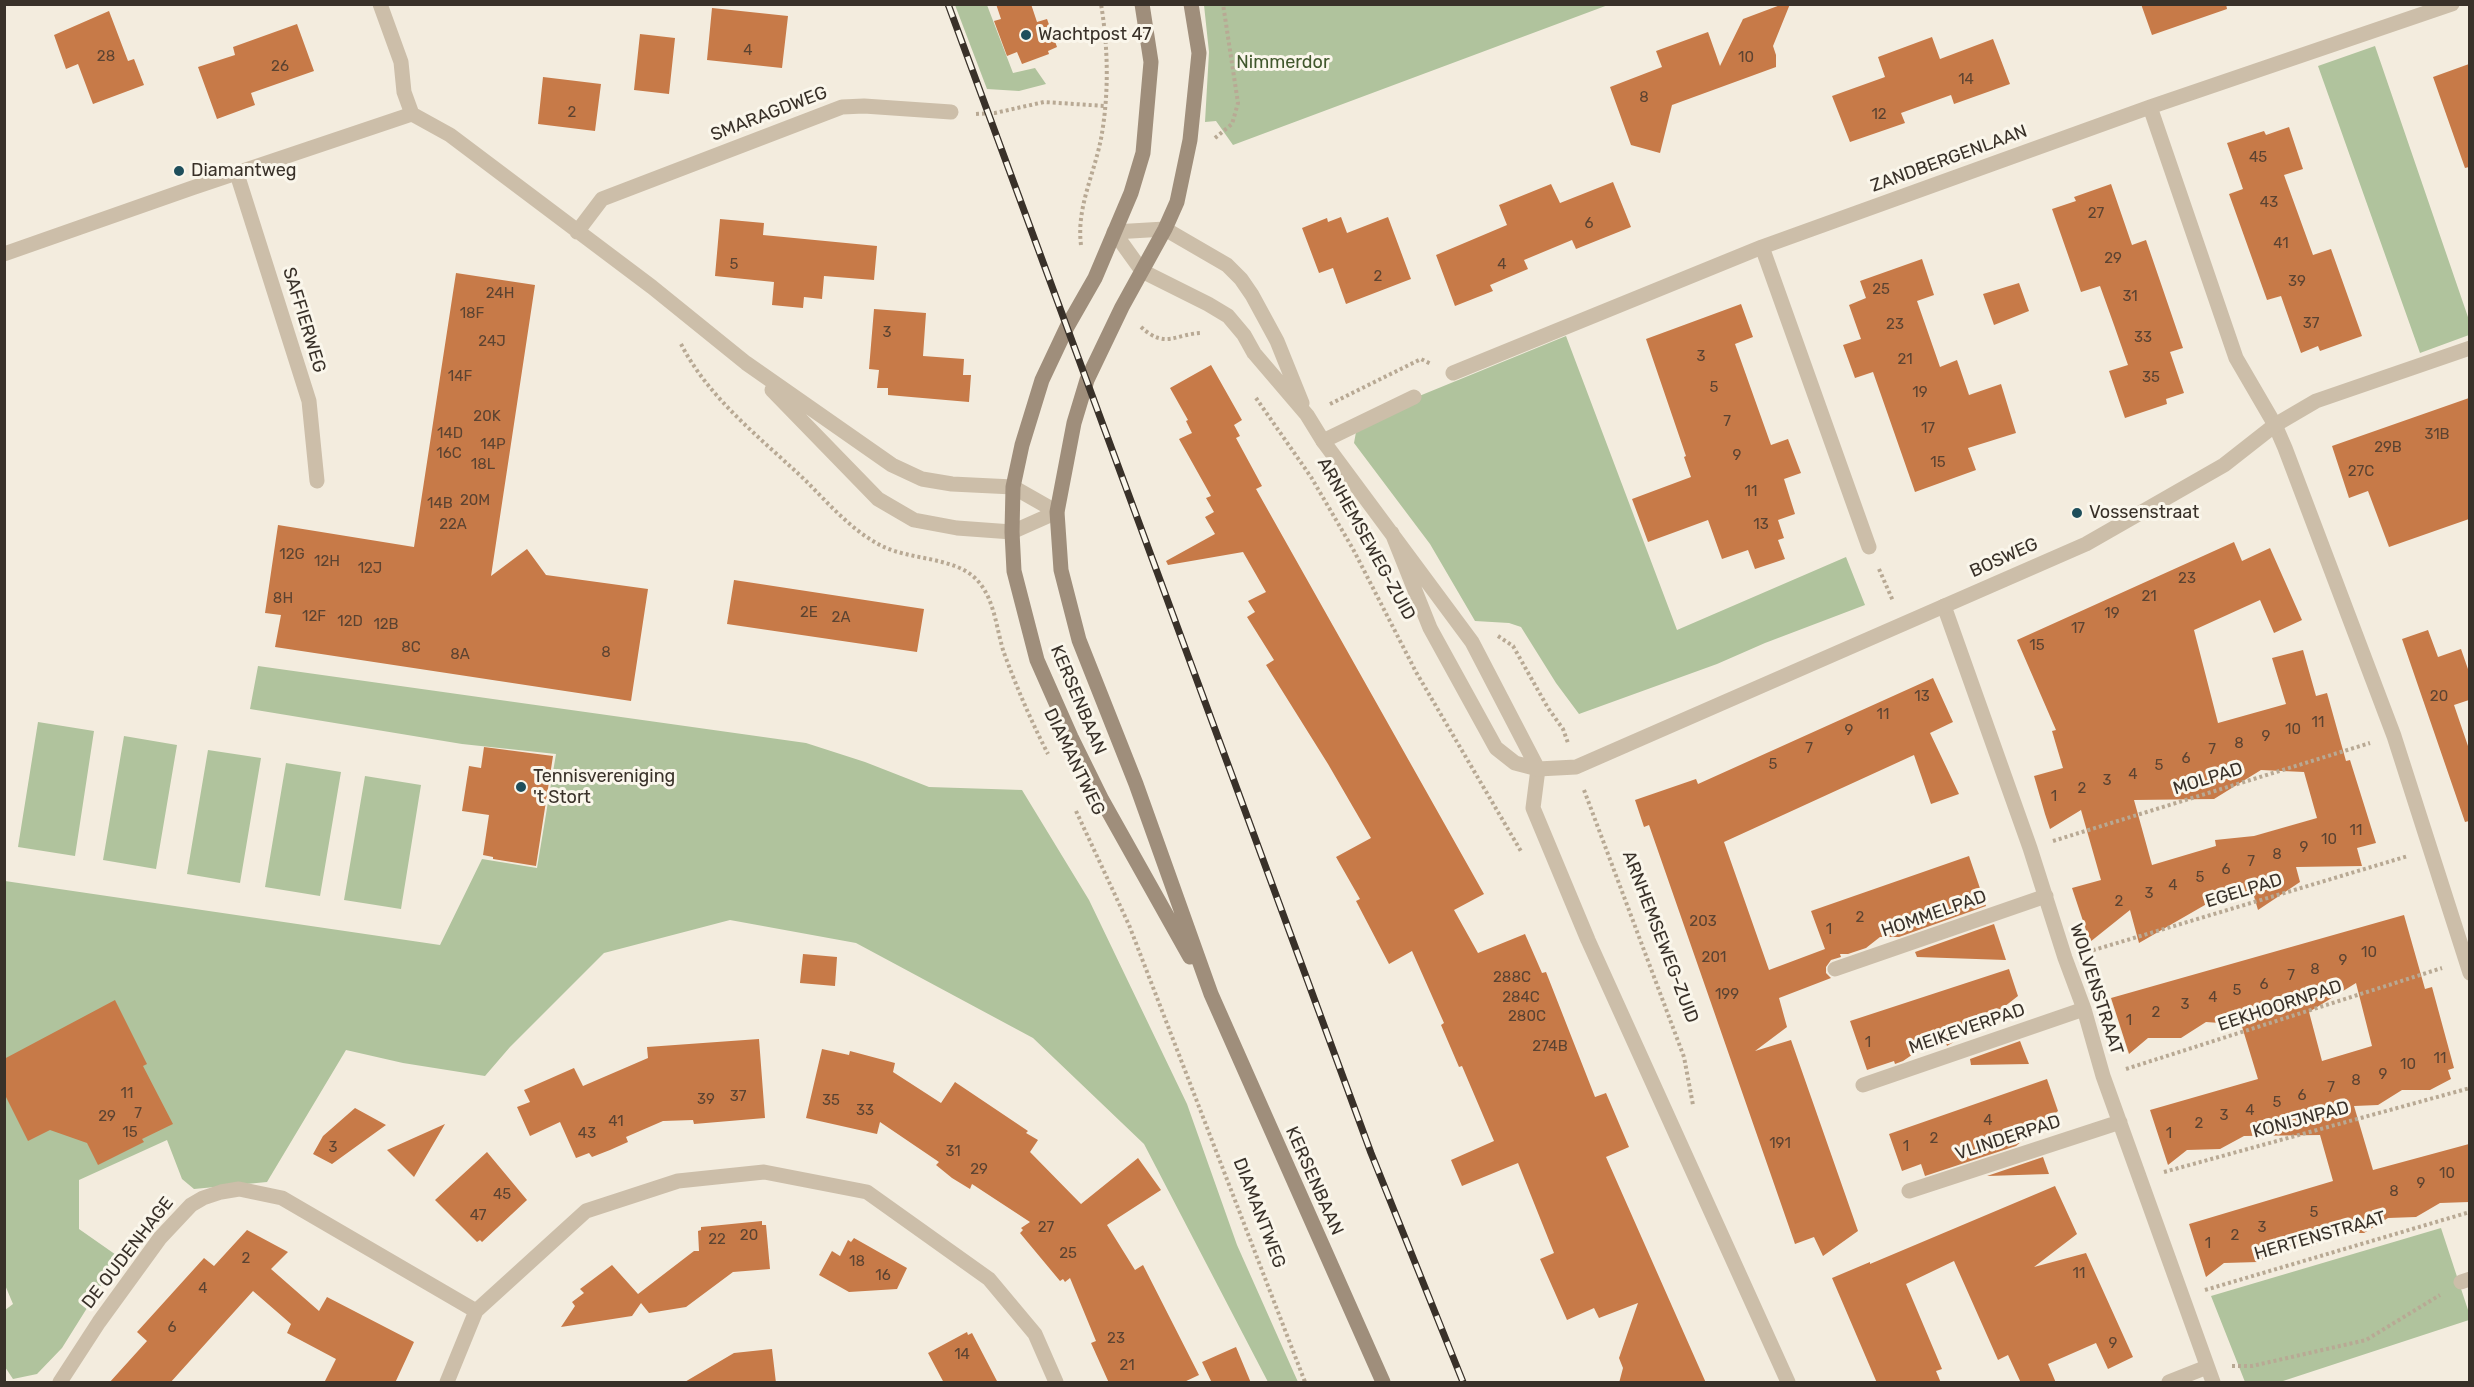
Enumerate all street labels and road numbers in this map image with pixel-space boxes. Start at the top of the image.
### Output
street label: SMARAGDWEG [708,82,830,146]
street label: ZANDBERGENLAAN [1868,121,2030,197]
street label: SAFFIERWEG [278,265,330,375]
street label: ARNHEMSEWEG-ZUID [1312,454,1420,624]
street label: BOSWEG [1966,533,2042,583]
street label: KERSENBAAN [1045,642,1111,758]
street label: DIAMANTWEG [1039,705,1109,819]
street label: MOLPAD [2170,758,2246,800]
street label: ARNHEMSEWEG-ZUID [1617,848,1703,1026]
street label: EGELPAD [2203,869,2285,913]
street label: HOMMELPAD [1879,886,1989,942]
street label: WOLVENSTRAAT [2065,921,2127,1057]
street label: EEKHOORNPAD [2215,976,2345,1036]
street label: MEIKEVERPAD [1906,999,2028,1059]
street label: KONIJNPAD [2250,1097,2352,1143]
street label: VLINDERPAD [1952,1111,2064,1165]
street label: KERSENBAAN [1280,1123,1348,1239]
street label: DIAMANTWEG [1228,1155,1290,1271]
street label: DE OUDENHAGE [78,1193,178,1313]
street label: HERTENSTRAAT [2252,1207,2388,1265]

